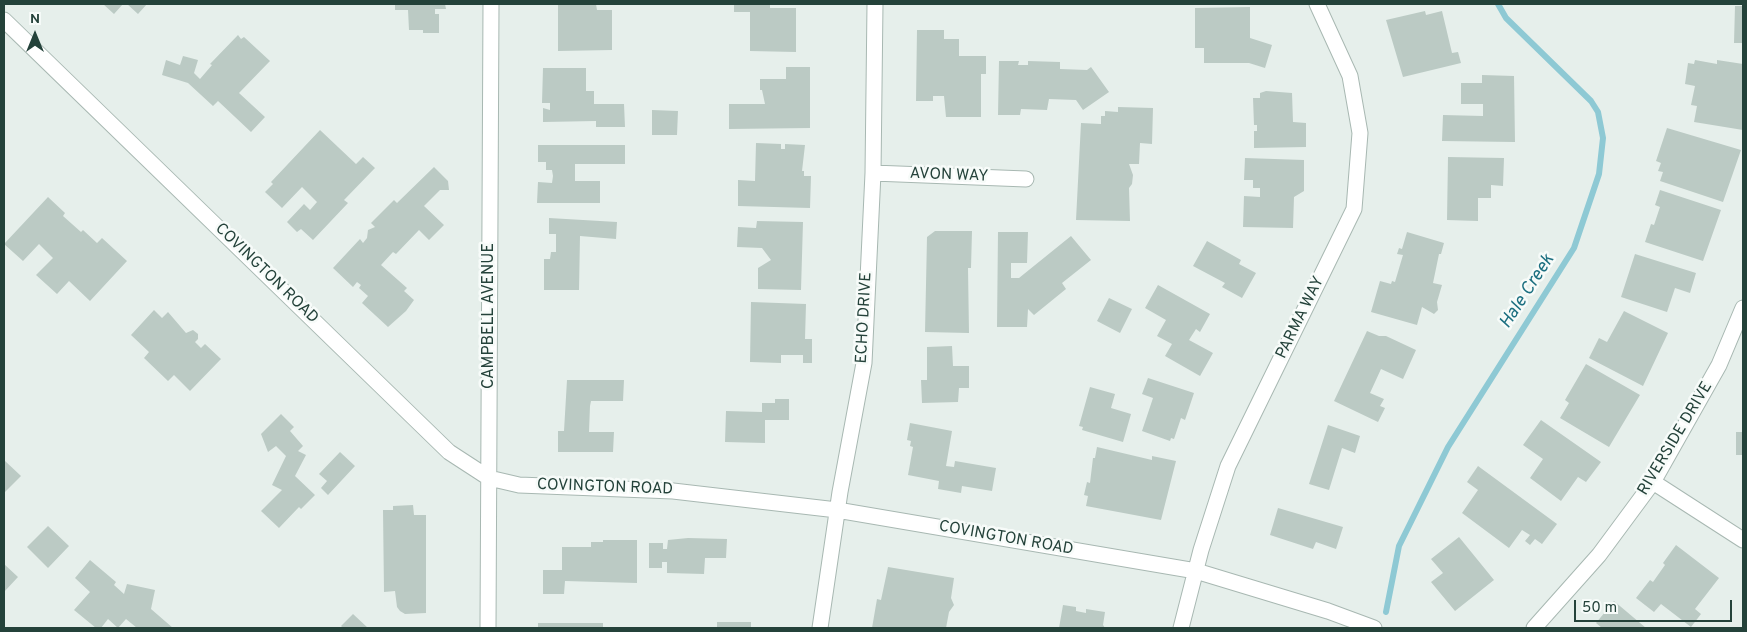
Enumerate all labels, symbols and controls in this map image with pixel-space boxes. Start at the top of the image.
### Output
north arrow [10,10,60,60]
text: N [30,11,40,28]
street label: AVON WAY [909,165,989,187]
street label: COVINGTON ROAD [210,220,322,328]
street label: CAMPBELL AVENUE [480,243,500,389]
water label: Hale Creek [1496,251,1560,333]
street label: ECHO DRIVE [853,272,877,364]
street label: PARMA WAY [1273,274,1329,362]
street label: RIVERSIDE DRIVE [1635,379,1717,499]
street label: COVINGTON ROAD [537,476,673,500]
street label: COVINGTON ROAD [937,518,1075,560]
scale bar [1577,590,1734,622]
text: 50 m [1582,599,1617,618]

